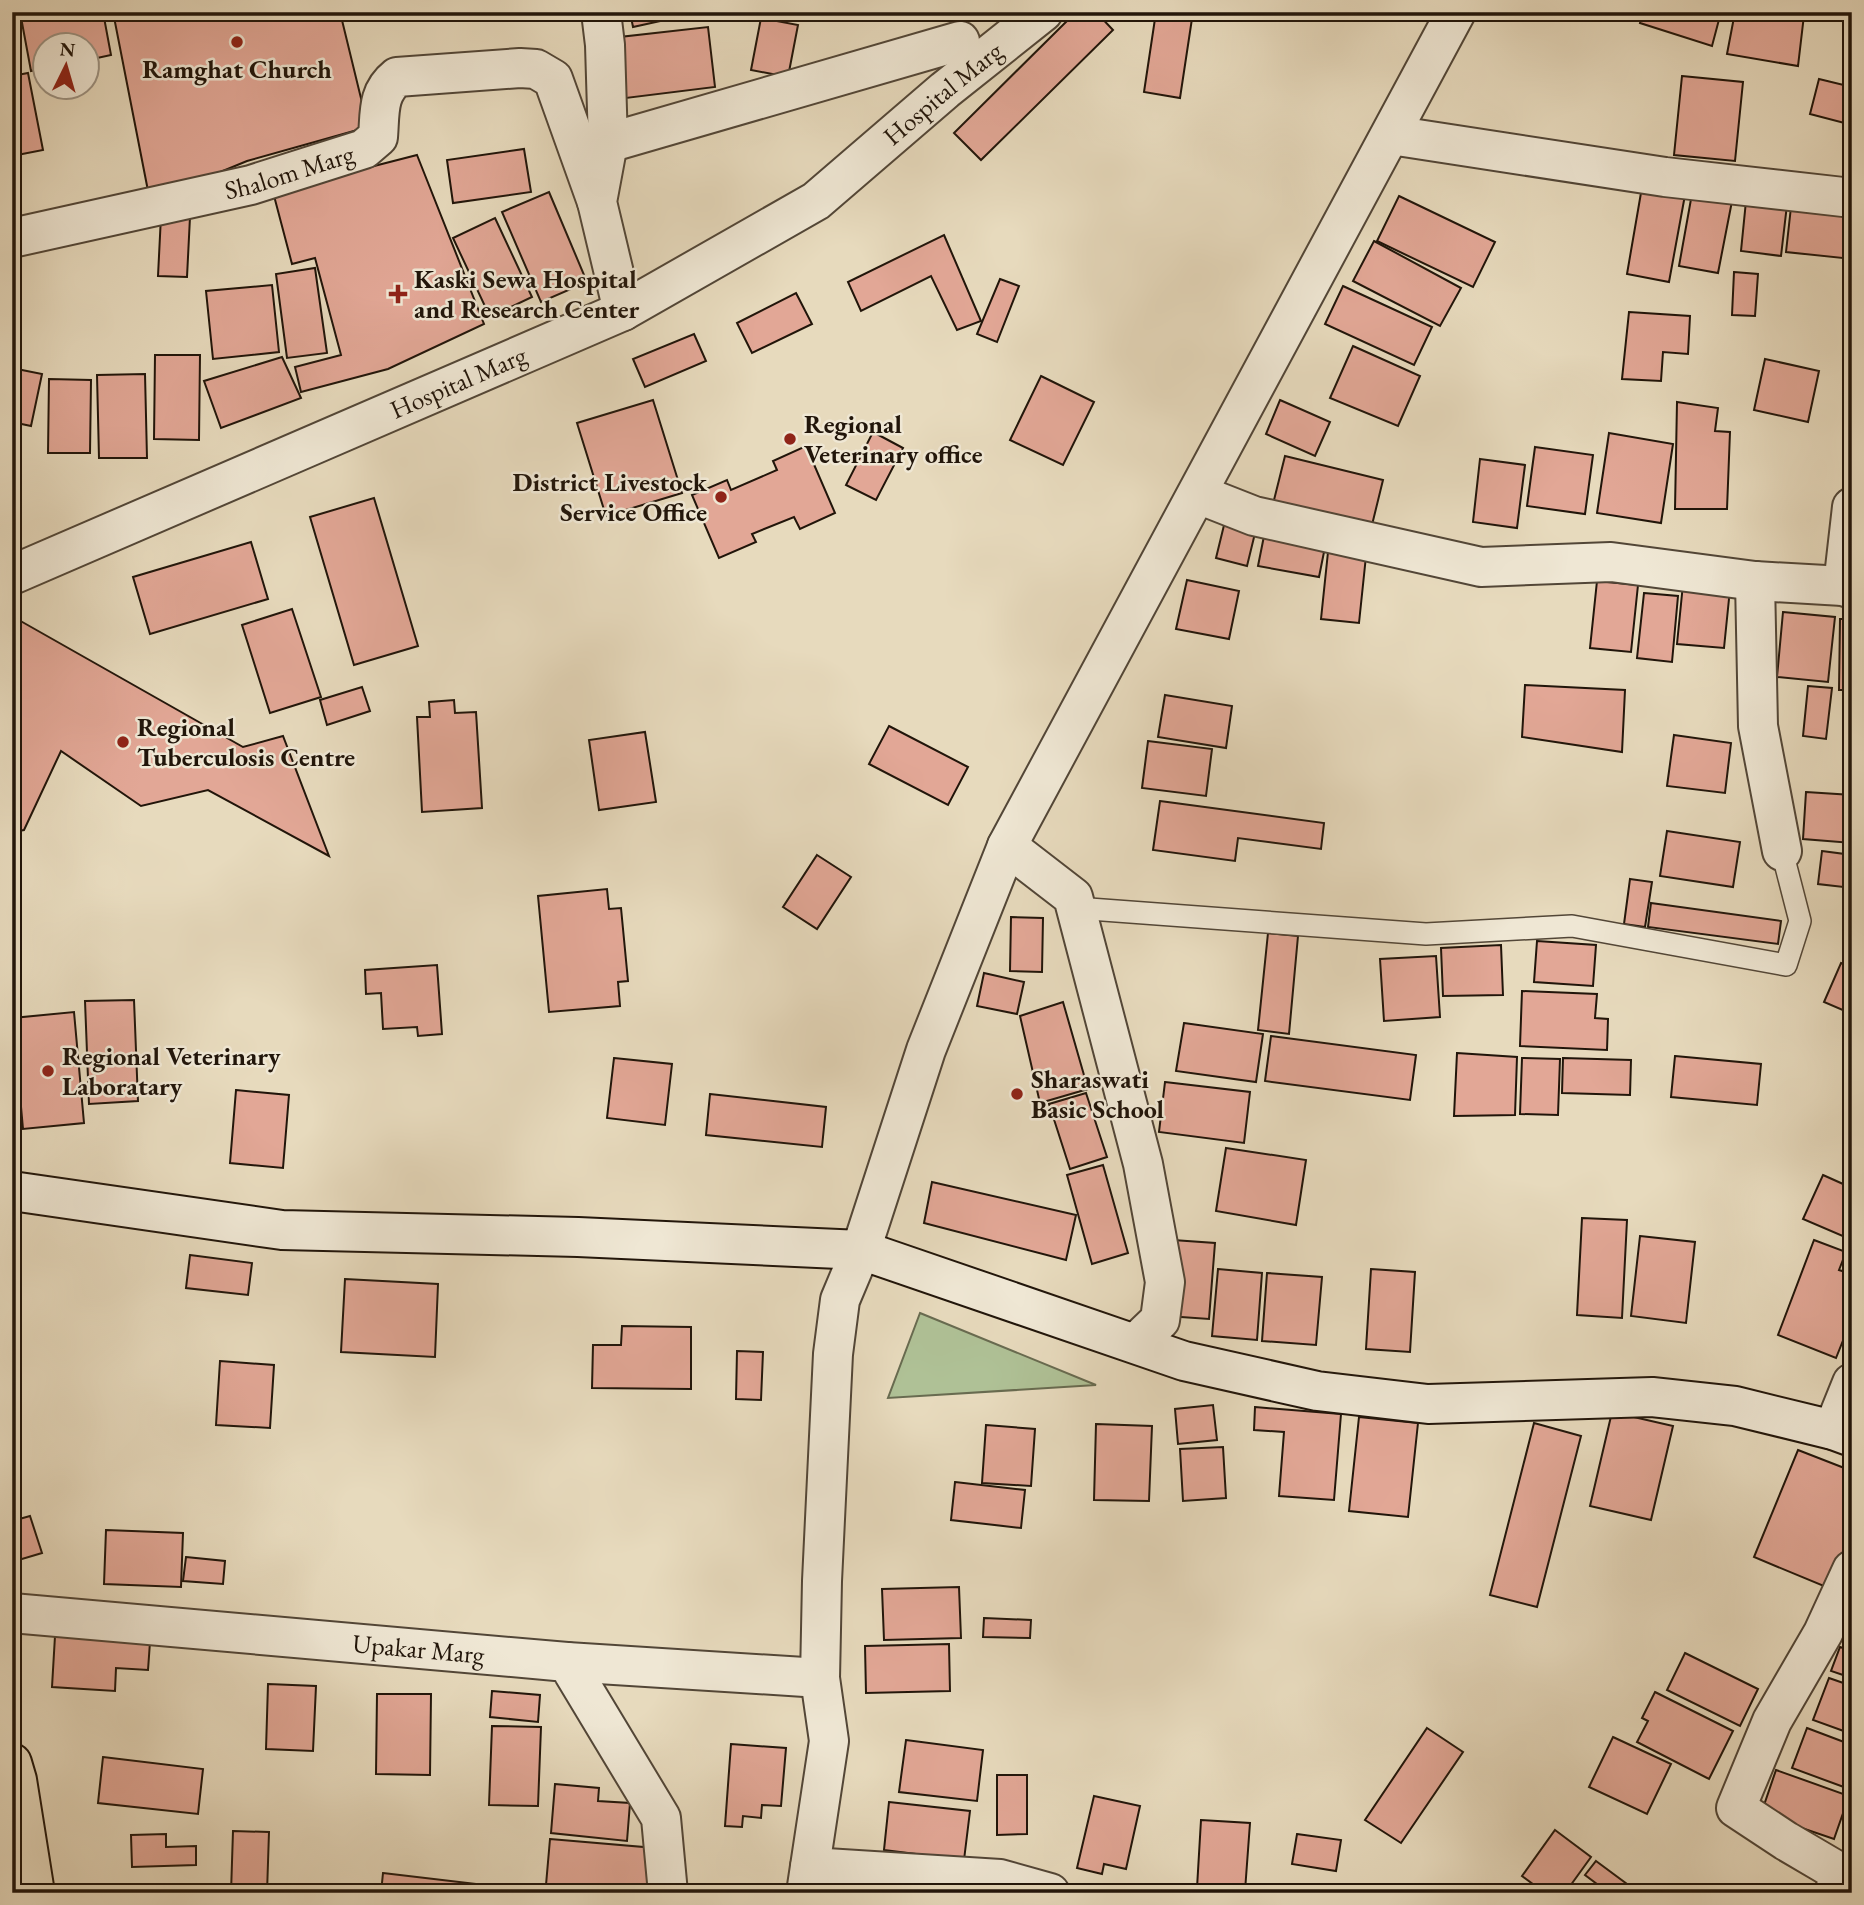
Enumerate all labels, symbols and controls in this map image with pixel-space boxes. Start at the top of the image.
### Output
north arrow [32,32,102,102]
street label: Hospital Marg [876,33,1010,153]
marker: Ramghat Church [229,34,245,50]
text: N [59,36,77,63]
place label: Ramghat Church [142,52,332,86]
street label: Shalom Marg [221,136,359,207]
place label: Kaski Sewa Hospital and Research Center [414,262,640,326]
marker: Kaski Sewa Hospital and Research Center [388,284,408,304]
street label: Hospital Marg [385,338,532,427]
place label: Regional Veterinary office [804,407,983,471]
marker: Regional Veterinary office [782,431,798,447]
place label: District Livestock Service Office [513,465,708,529]
marker: District Livestock Service Office [713,489,729,505]
place label: Regional Tuberculosis Centre [137,710,355,774]
marker: Regional Tuberculosis Centre [115,734,131,750]
place label: Regional Veterinary Laboratary [62,1039,281,1103]
place label: Sharaswati Basic School [1031,1062,1164,1126]
marker: Regional Veterinary Laboratary [40,1063,56,1079]
marker: Sharaswati Basic School [1009,1086,1025,1102]
street label: Upakar Marg [351,1626,486,1672]

